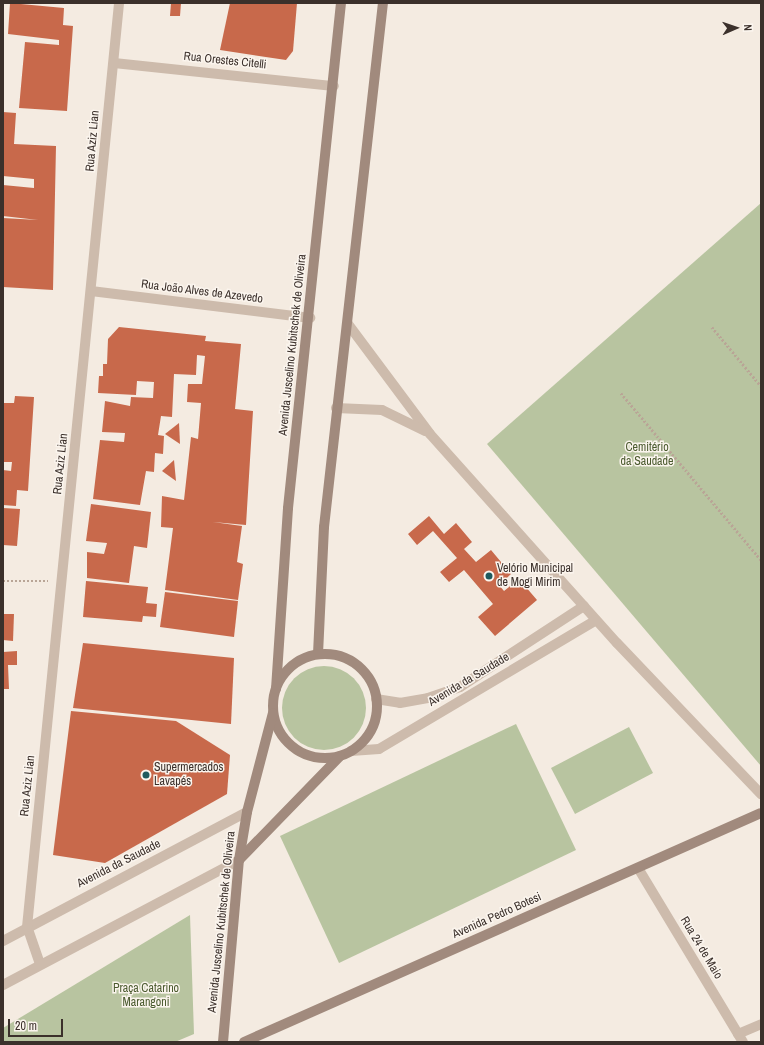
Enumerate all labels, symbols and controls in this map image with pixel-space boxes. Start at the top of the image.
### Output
north arrow [716,8,756,48]
text: N [741,24,755,31]
street label: Rua Orestes Citelli [183,49,267,73]
street label: Rua Aziz Lian [83,110,103,172]
street label: Avenida Juscelino Kubitschek de Oliveira [276,253,310,437]
street label: Rua João Alves de Azevedo [140,277,264,307]
street label: Rua Aziz Lian [51,433,71,495]
park label: Cemitério da Saudade [620,441,674,469]
place label: Velório Municipal de Mogi Mirim [497,562,573,590]
marker: Velório Municipal de Mogi Mirim [484,571,494,581]
street label: Avenida da Saudade [426,650,512,710]
street label: Rua Aziz Lian [18,755,38,817]
place label: Supermercados Lavapés [154,761,223,789]
marker: Supermercados Lavapés [141,770,151,780]
street label: Avenida Juscelino Kubitschek de Oliveira [205,830,239,1014]
street label: Avenida da Saudade [75,837,163,891]
street label: Avenida Pedro Botesi [450,890,544,942]
street label: Rua 24 de Maio [677,914,725,982]
park label: Praça Catarino Marangoni [113,982,179,1010]
scale bar [10,1011,65,1037]
text: 20 m [15,1018,37,1034]

